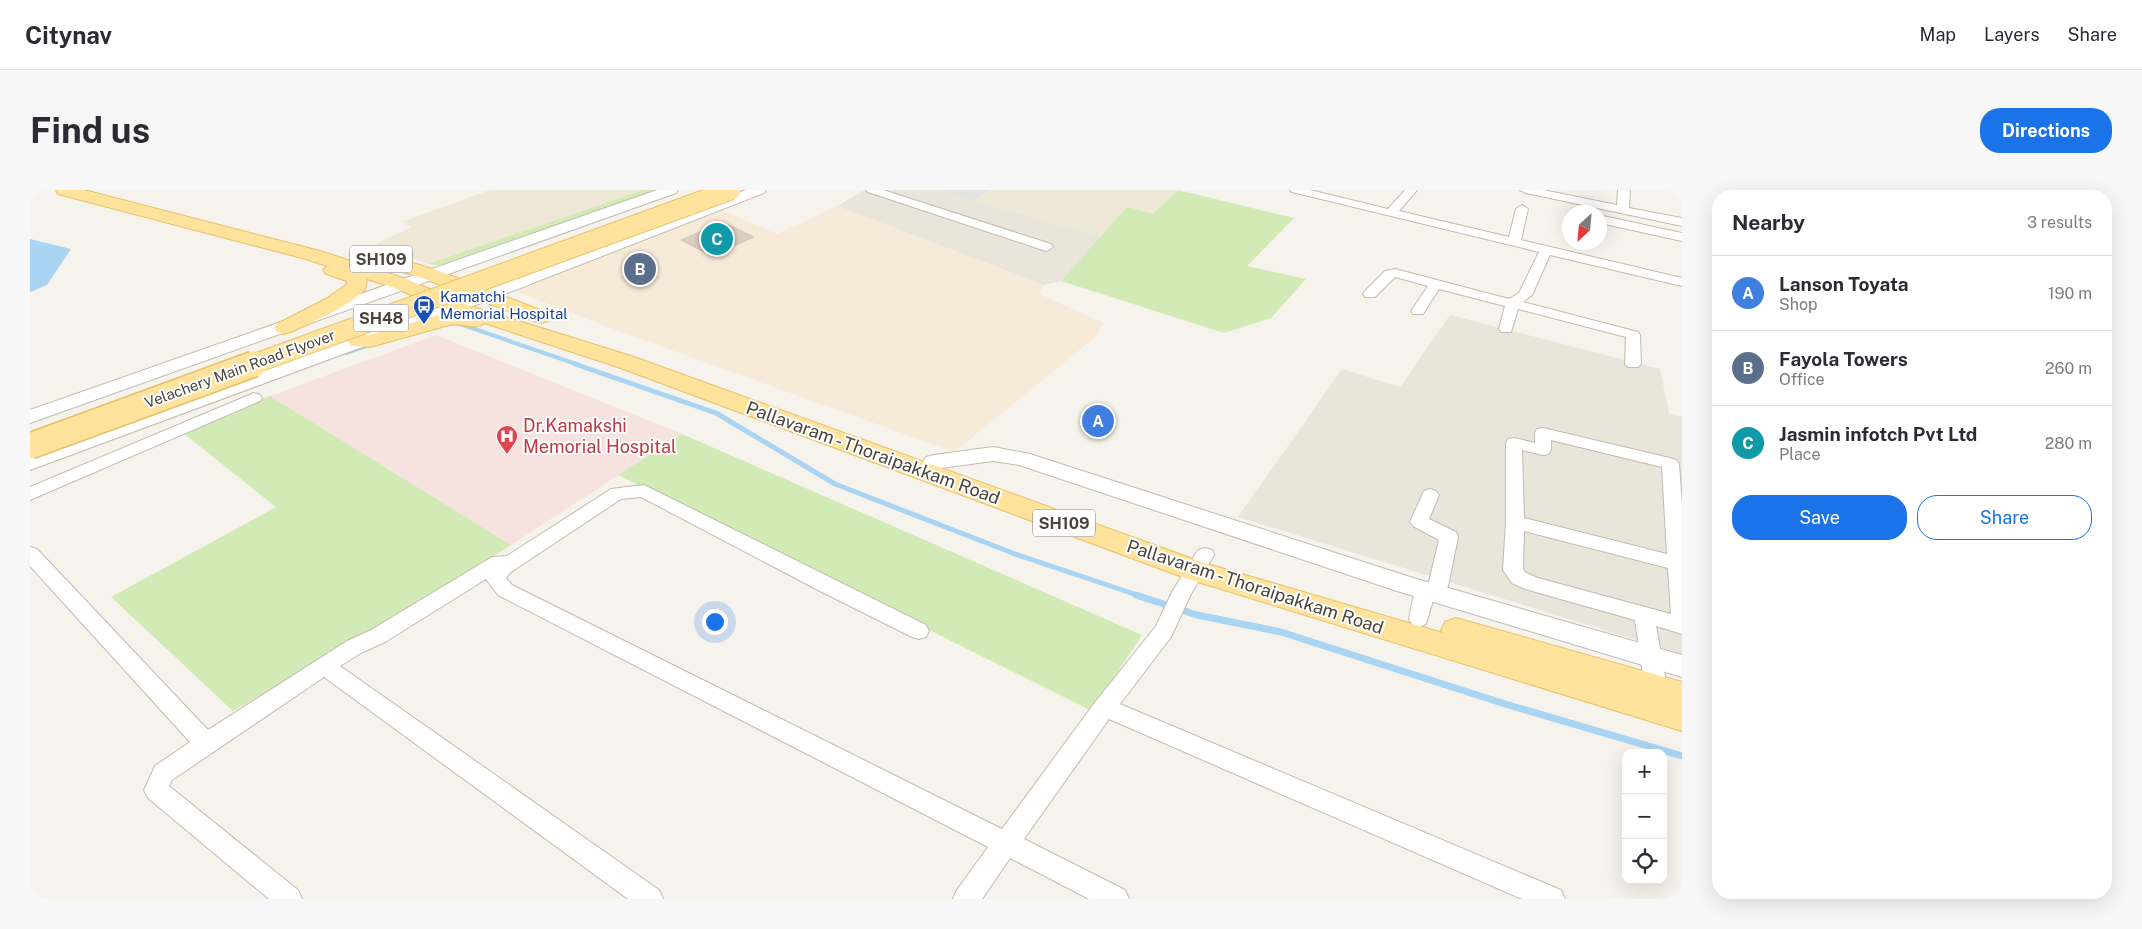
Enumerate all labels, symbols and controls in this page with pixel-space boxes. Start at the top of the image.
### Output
text: Citynav [25,21,112,49]
text: Map [1920,24,1956,45]
text: Layers [1984,24,2040,45]
text: Share [2068,24,2117,45]
button: Directions [1980,108,2112,153]
text: Find us [30,110,150,151]
north arrow [1562,205,1607,250]
text: Nearby [1732,210,1805,235]
text: 3 results [2027,213,2092,232]
pin: C [701,220,733,258]
road number: SH109 [350,246,412,272]
pin: B [624,250,656,288]
text: Lanson Toyata [1779,273,1909,295]
text: A [1742,284,1754,303]
text: 190 m [2048,284,2092,303]
place label: Kamatchi Memorial Hospital [440,288,568,322]
bus stop icon: Kamatchi Memorial Hospital [412,294,436,325]
text: Shop [1779,295,1818,314]
road number: SH48 [354,305,408,332]
street label: Velachery Main Road Flyover [142,326,338,411]
text: Fayola Towers [1779,348,1908,370]
text: B [1743,359,1753,378]
text: 260 m [2045,359,2092,378]
text: Office [1779,370,1825,389]
street label: Pallavaram - Thoraipakkam Road [743,397,1003,508]
pin: A [1082,402,1114,440]
place label: Dr.Kamakshi Memorial Hospital [523,415,676,457]
text: Jasmin infotch Pvt Ltd [1779,423,1977,445]
hospital icon: Dr.Kamakshi Memorial Hospital [495,424,519,455]
text: C [1742,434,1754,453]
text: 280 m [2045,434,2092,453]
text: Place [1779,445,1821,464]
button: Save [1732,495,1907,540]
button: Share [1917,495,2092,540]
road number: SH109 [1033,509,1095,536]
street label: Pallavaram - Thoraipakkam Road [1124,535,1386,638]
your location [702,609,728,635]
map controls [1622,749,1667,884]
button: + [1622,749,1667,794]
button: − [1622,794,1667,839]
button: locate [1622,839,1667,884]

